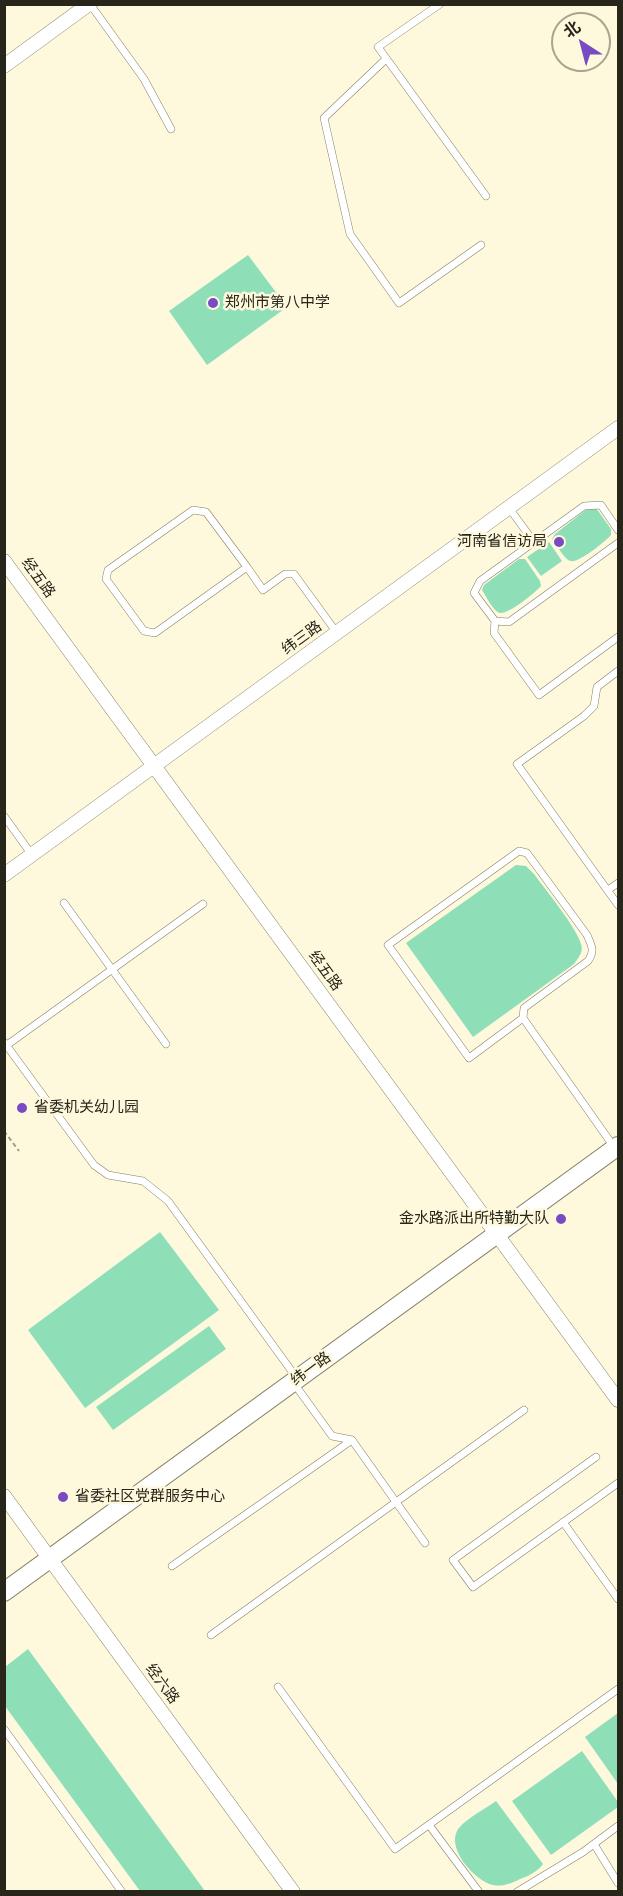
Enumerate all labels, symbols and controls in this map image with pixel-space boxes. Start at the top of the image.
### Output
north arrow [551,12,611,72]
text: 北 [559,16,584,42]
place label: 郑州市第八中学 [225,294,330,312]
marker: 郑州市第八中学 [206,296,220,310]
place label: 河南省信访局 [457,533,547,551]
marker: 河南省信访局 [552,535,566,549]
street label: 经五路 [17,555,59,601]
street label: 纬三路 [279,617,325,659]
street label: 经五路 [304,948,346,994]
place label: 省委机关幼儿园 [34,1099,139,1117]
marker: 省委机关幼儿园 [15,1101,29,1115]
place label: 金水路派出所特勤大队 [399,1210,549,1228]
marker: 金水路派出所特勤大队 [554,1212,568,1226]
street label: 纬一路 [288,1348,334,1390]
place label: 省委社区党群服务中心 [75,1488,225,1506]
marker: 省委社区党群服务中心 [56,1490,70,1504]
street label: 经六路 [141,1661,183,1707]

